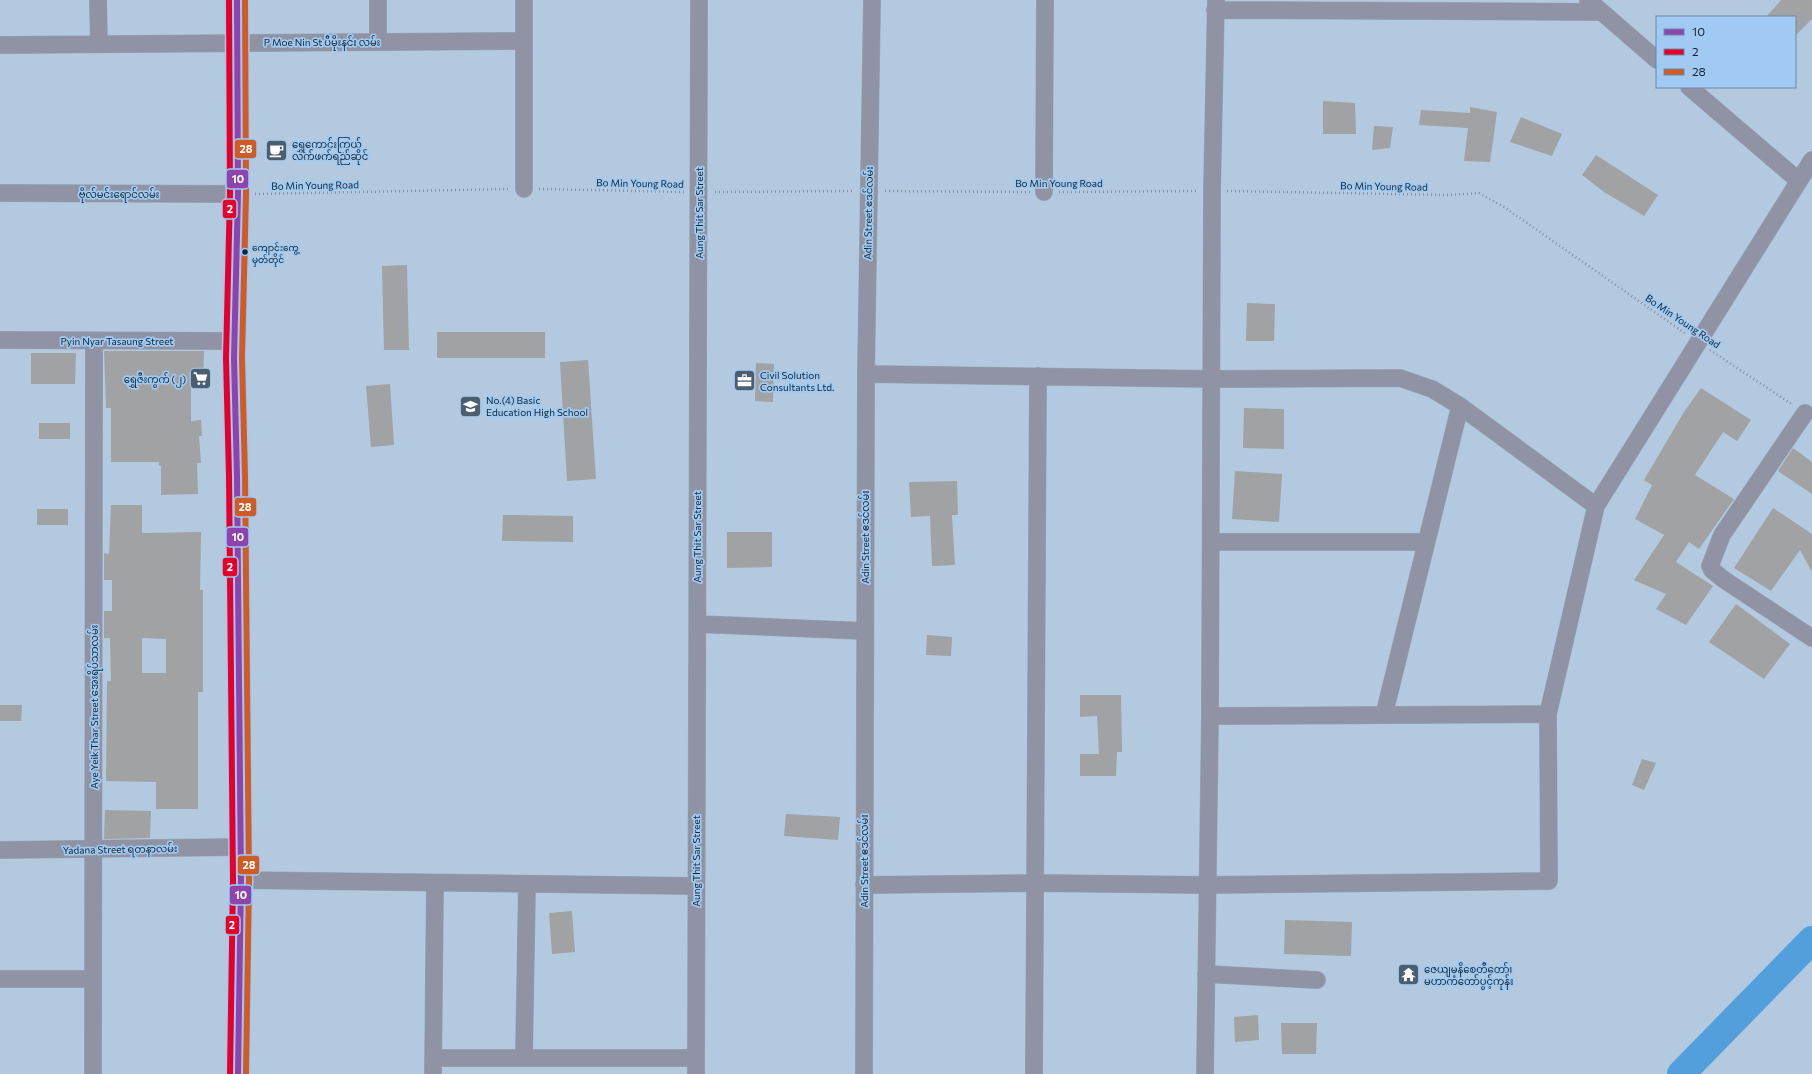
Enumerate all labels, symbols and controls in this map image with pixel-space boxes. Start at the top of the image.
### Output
legend [1656,16,1796,88]
text: 10 [1692,24,1705,38]
street label: P Moe Nin St ပီမိုးနင်း လမ်း [264,35,380,51]
text: 2 [1692,44,1699,58]
text: 28 [1692,64,1706,78]
cafe icon: ရွှေကောင်းကြွယ် လက်ဖက်ရည်ဆိုင် [263,137,289,163]
place label: ရွှေကောင်းကြွယ် လက်ဖက်ရည်ဆိုင် [292,137,368,165]
line badge: 28 [234,139,257,159]
text: 28 [240,142,253,155]
street label: Adin Street ဧဒင်လမ်း [860,166,875,260]
street label: Aung Thit Sar Street [693,167,705,259]
line badge: 10 [226,169,249,189]
text: 10 [232,172,244,185]
street label: Bo Min Young Road [596,176,684,190]
street label: Bo Min Young Road [1015,177,1103,189]
street label: Bo Min Young Road [271,178,359,192]
street label: Bo Min Young Road [1340,179,1428,193]
street label: ဗိုလ်မင်းရောင်လမ်း [79,187,159,203]
line badge: 2 [222,199,237,219]
text: 2 [227,202,233,215]
place label: ကျောင်းကွေ့ မှတ်တိုင် [252,242,301,267]
marker: ကျောင်းကွေ့ မှတ်တိုင် [240,247,250,257]
street label: Bo Min Young Road [1643,291,1723,351]
street label: Pyin Nyar Tasaung Street [61,335,173,347]
supermarket icon: ရွှေဇီးကွက် (၂) [188,366,214,392]
office icon: Civil Solution Consultants Ltd. [732,368,758,394]
place label: Civil Solution Consultants Ltd. [760,369,834,393]
place label: ရွှေဇီးကွက် (၂) [124,372,186,388]
school or university icon: No.(4) Basic Education High School [458,393,484,419]
place label: No.(4) Basic Education High School [486,394,588,418]
street label: Adin Street ဧဒင်လမ်း [858,490,871,584]
street label: Aung Thit Sar Street [691,491,703,583]
line badge: 28 [234,497,257,517]
text: 28 [239,500,252,513]
line badge: 10 [226,527,249,547]
text: 10 [232,530,244,543]
line badge: 2 [222,557,238,577]
text: 2 [227,560,233,573]
street label: Aye Yeik Thar Street အေးရိပ်သာလမ်း [87,625,103,789]
street label: Adin Street ဧဒင်လမ်း [857,814,870,908]
street label: Aung Thit Sar Street [690,815,702,907]
street label: Yadana Street ရတနာလမ်း [63,841,177,859]
line badge: 28 [237,855,260,875]
text: 28 [243,858,256,871]
line badge: 10 [229,885,252,905]
text: 10 [235,888,247,901]
line badge: 2 [225,915,240,935]
text: 2 [229,918,235,931]
temple icon: ဇေယျမုနိစေတီတော်၊ မဟာကံတော်ပွင့်ကုန်း [1395,962,1421,988]
place label: ဇေယျမုနိစေတီတော်၊ မဟာကံတော်ပွင့်ကုန်း [1424,962,1513,990]

